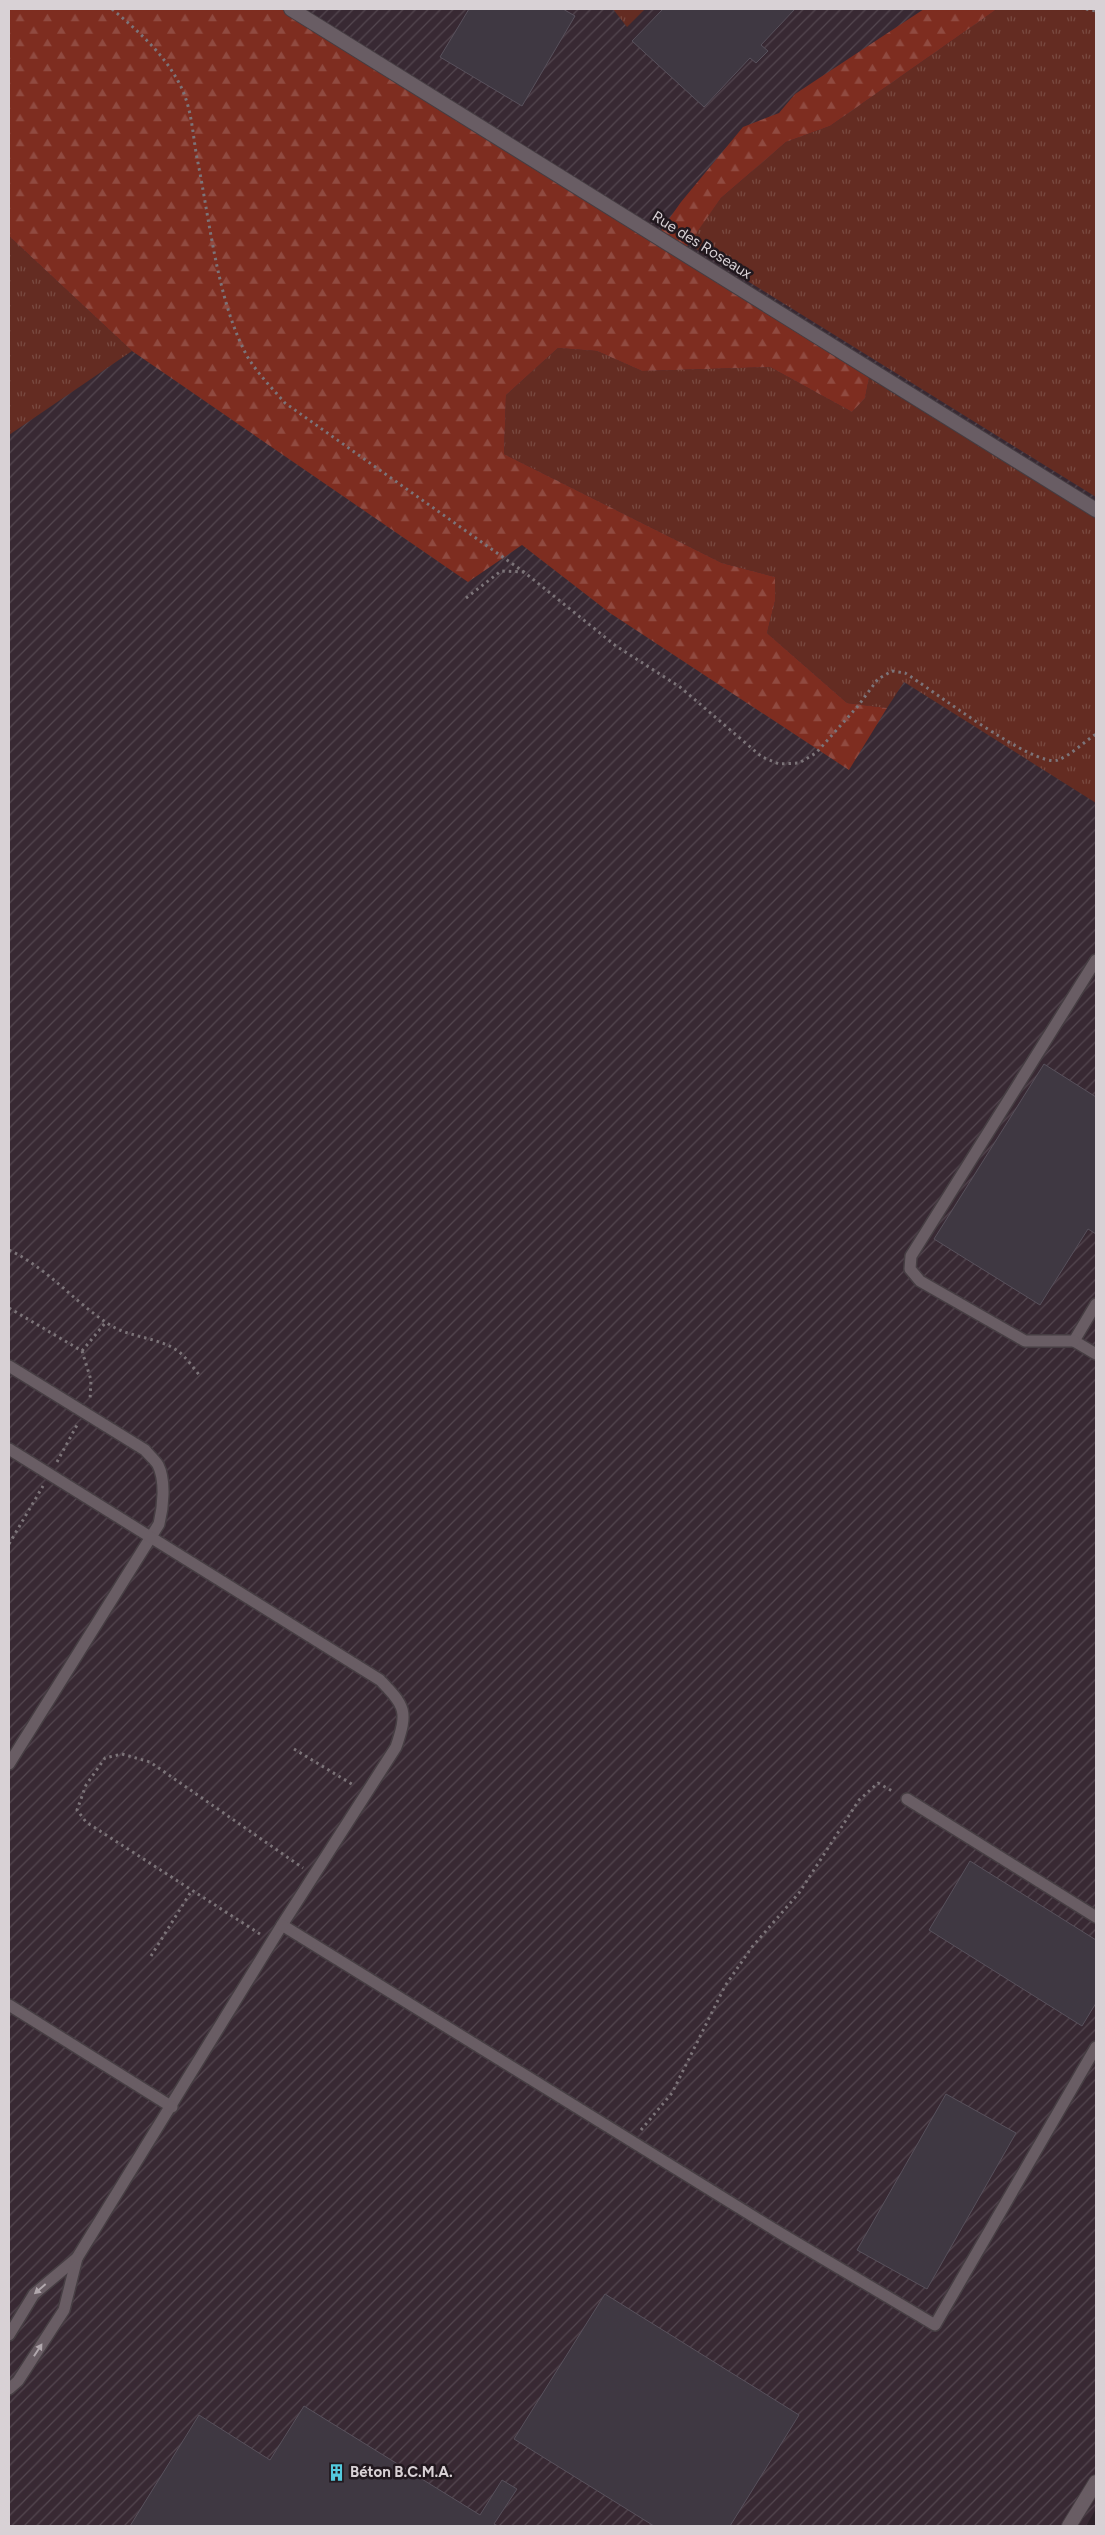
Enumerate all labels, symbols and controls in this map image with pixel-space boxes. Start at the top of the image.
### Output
street label: Rue des Roseaux [649,207,755,283]
one-way arrow [34,2284,47,2295]
one-way arrow [33,2343,43,2357]
building icon: Béton B.C.M.A. [326,2462,346,2482]
place label: Béton B.C.M.A. [350,2463,453,2481]

